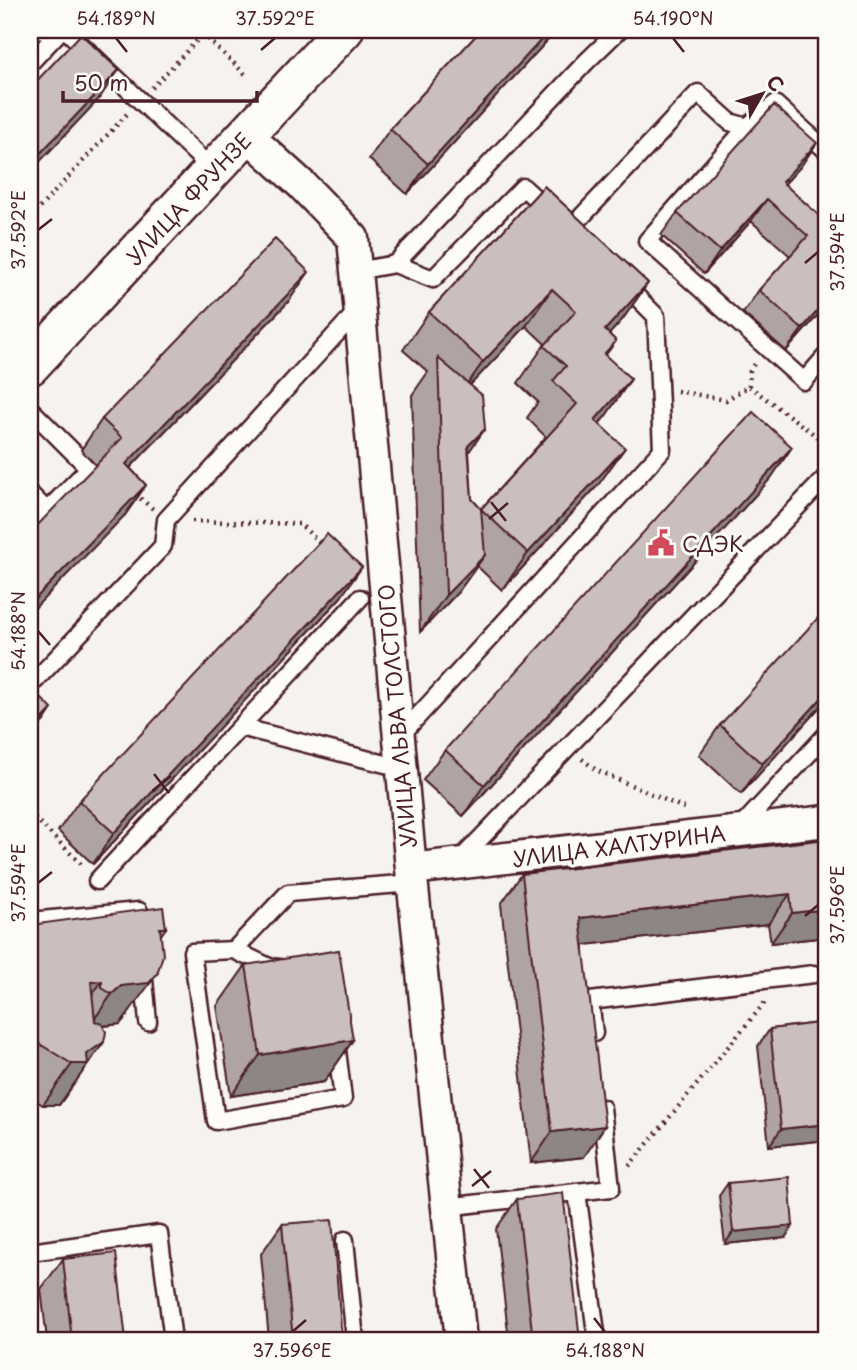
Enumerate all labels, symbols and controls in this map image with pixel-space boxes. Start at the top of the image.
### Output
text: 54.189°N [76,4,156,31]
text: 37.592°E [235,4,315,31]
text: 54.190°N [632,4,714,31]
scale bar [63,60,257,104]
north arrow [728,60,798,130]
text: 50 m [74,66,128,98]
text: С [761,68,791,97]
street label: УЛИЦА ФРУНЗЕ [118,125,258,271]
text: 37.592°E [4,190,31,270]
text: 37.594°E [823,212,850,292]
place label: СДЭК [682,527,744,559]
public building icon: СДЭК [646,528,676,558]
street label: УЛИЦА ЛЬВА ТОЛСТОГО [369,583,423,849]
text: 54.188°N [4,591,31,671]
street label: УЛИЦА ХАЛТУРИНА [511,816,727,874]
text: 37.594°E [4,843,31,923]
text: 37.596°E [823,865,850,945]
text: 37.596°E [252,1336,332,1363]
text: 54.188°N [565,1336,645,1363]

